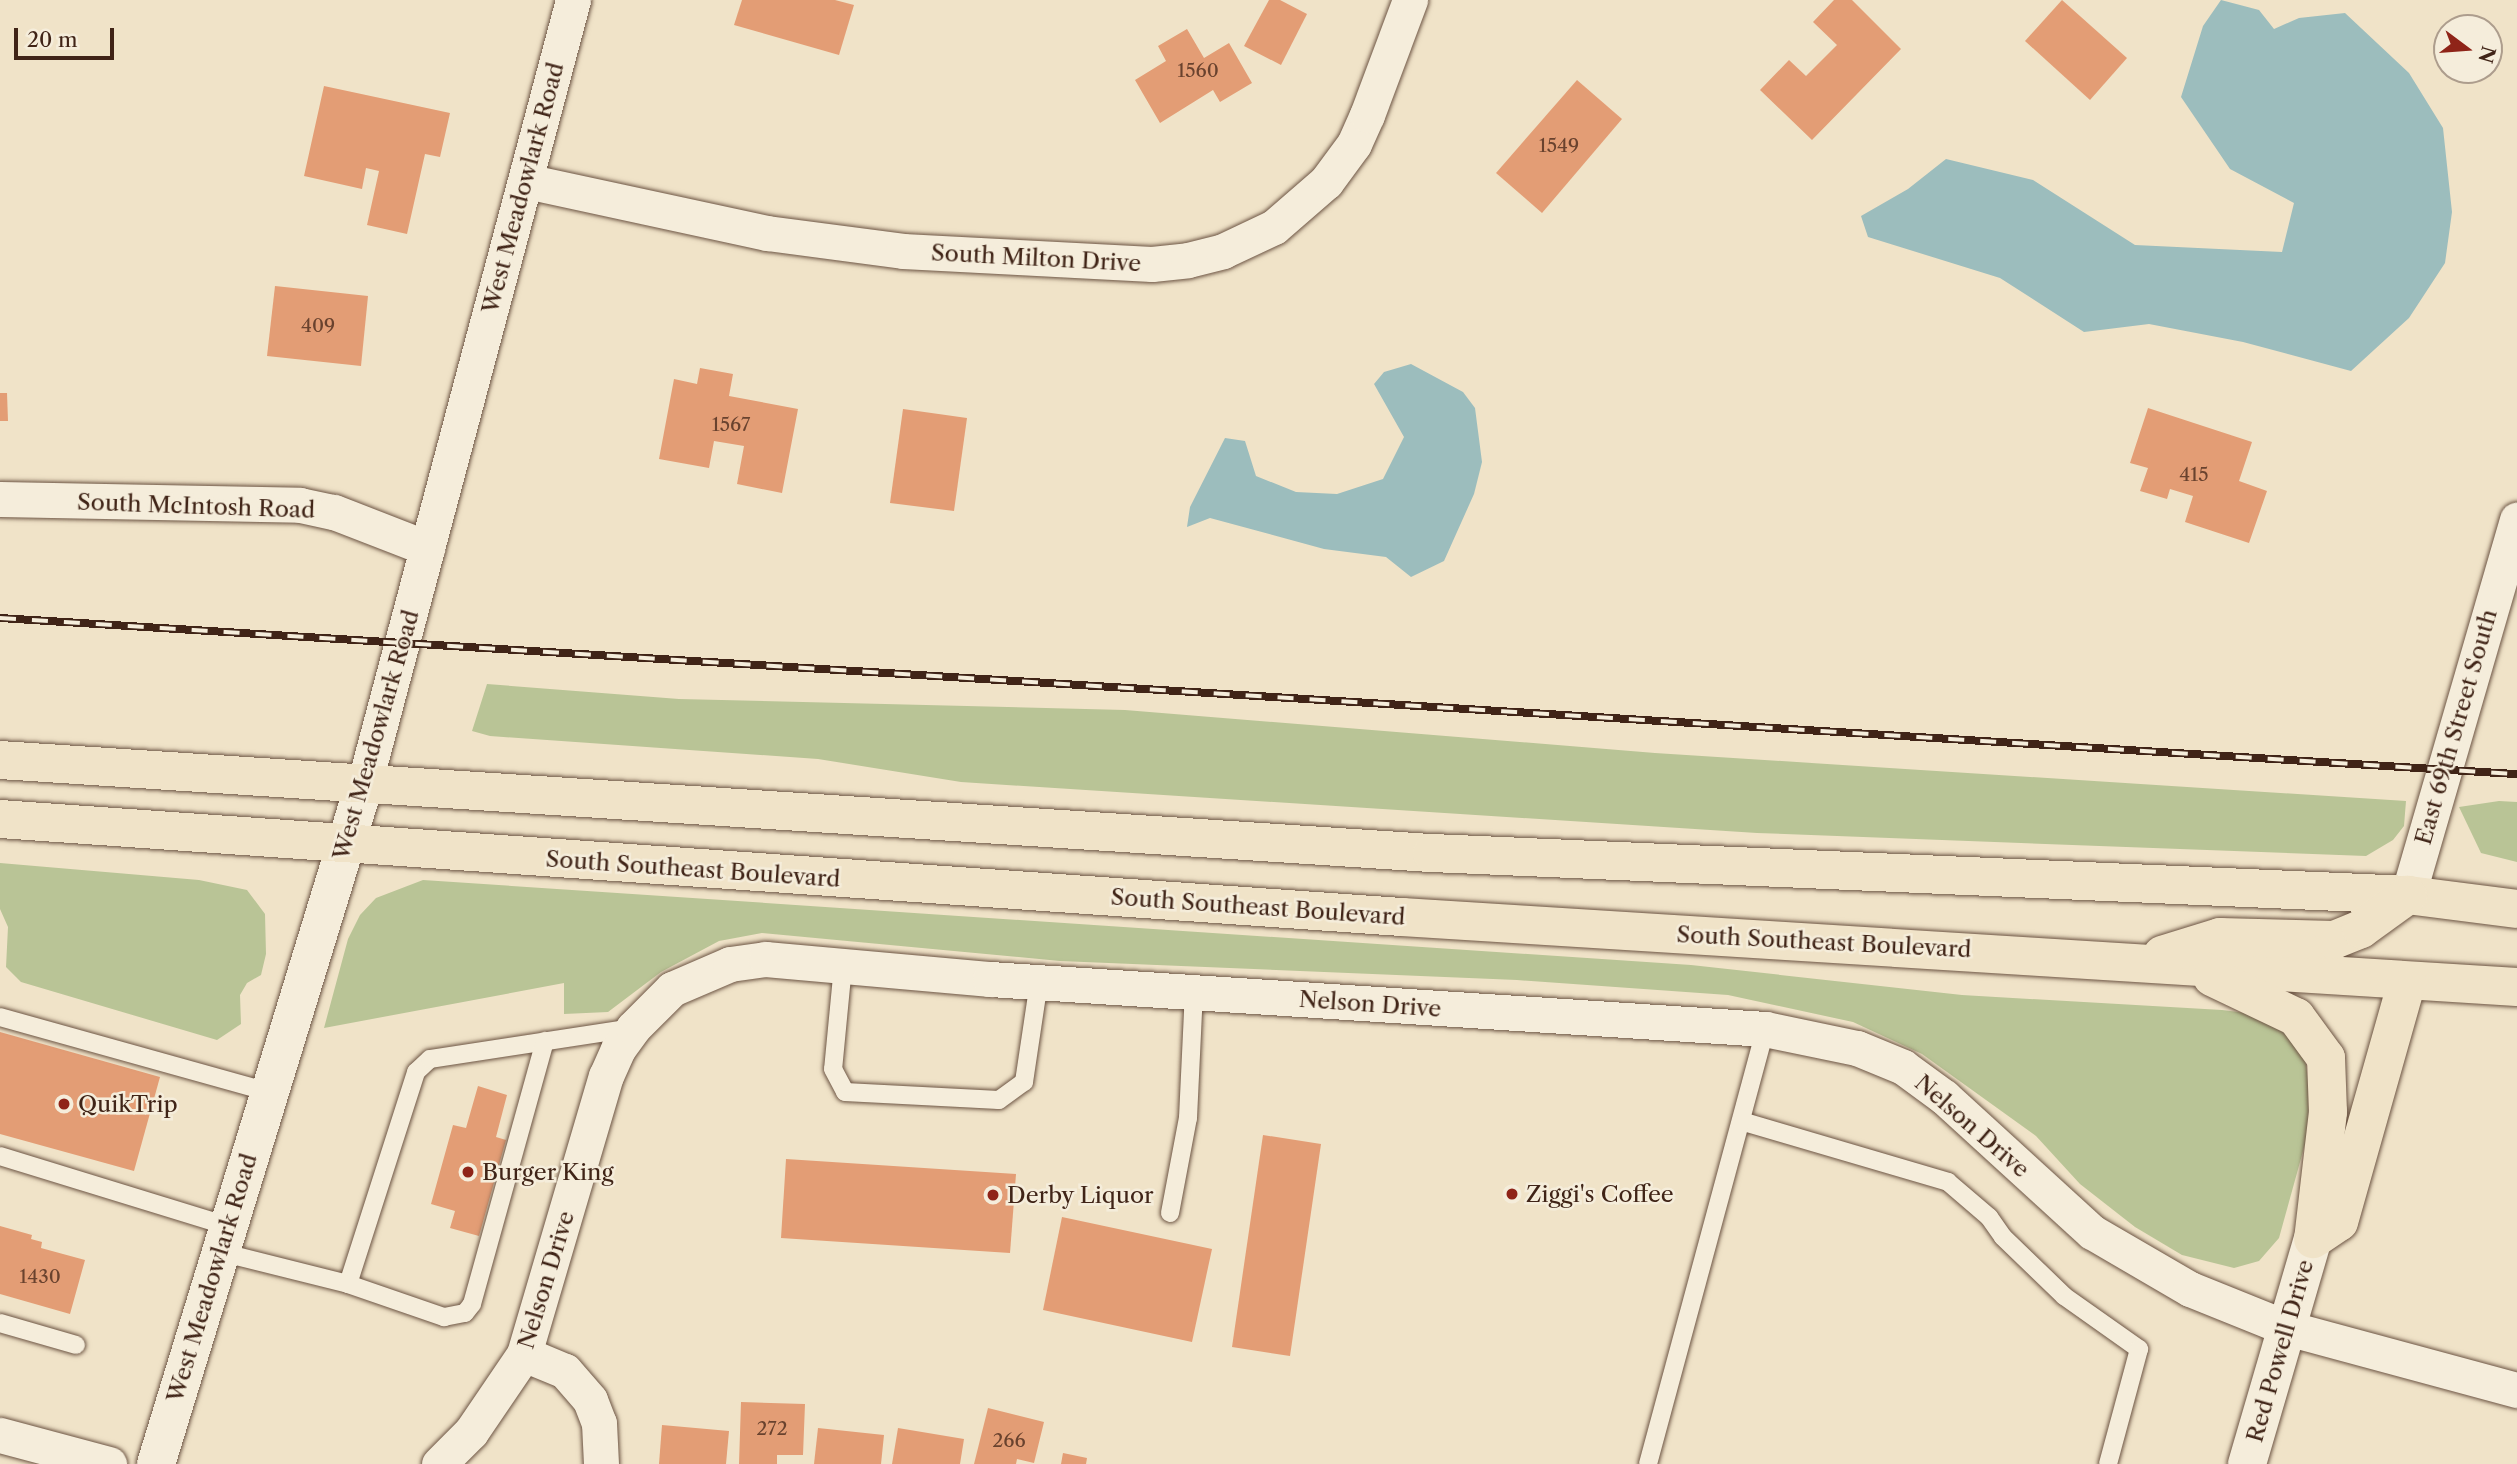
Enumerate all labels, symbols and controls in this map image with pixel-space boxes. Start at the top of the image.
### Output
scale bar [18,14,117,58]
north arrow [2433,14,2503,84]
text: 20 m [27,27,78,52]
text: N [2473,43,2500,65]
street label: West Meadowlark Road [476,59,570,317]
house number: 1560 [1177,60,1219,82]
house number: 1549 [1539,135,1579,157]
street label: South Milton Drive [930,239,1142,277]
house number: 409 [301,315,335,337]
house number: 1567 [712,414,750,436]
house number: 415 [2179,464,2209,486]
street label: South McIntosh Road [77,488,315,524]
street label: East 69th Street South [2409,606,2503,848]
street label: West Meadowlark Road [327,607,425,863]
street label: South Southeast Boulevard [545,845,841,893]
street label: South Southeast Boulevard [1110,883,1406,931]
street label: South Southeast Boulevard [1676,920,1972,964]
street label: Nelson Drive [1298,985,1442,1023]
street label: Nelson Drive [1909,1069,2035,1183]
place label: QuikTrip [78,1090,178,1118]
marker: QuikTrip [56,1096,72,1112]
street label: West Meadowlark Road [161,1150,263,1406]
place label: Burger King [482,1158,614,1186]
marker: Burger King [460,1164,476,1180]
place label: Ziggi's Coffee [1526,1180,1674,1208]
place label: Derby Liquor [1007,1181,1154,1209]
marker: Ziggi's Coffee [1504,1186,1520,1202]
marker: Derby Liquor [985,1187,1001,1203]
street label: Nelson Drive [512,1208,580,1352]
street label: Red Powell Drive [2241,1257,2319,1445]
house number: 1430 [19,1266,61,1288]
house number: 272 [756,1418,788,1440]
house number: 266 [992,1430,1026,1452]

